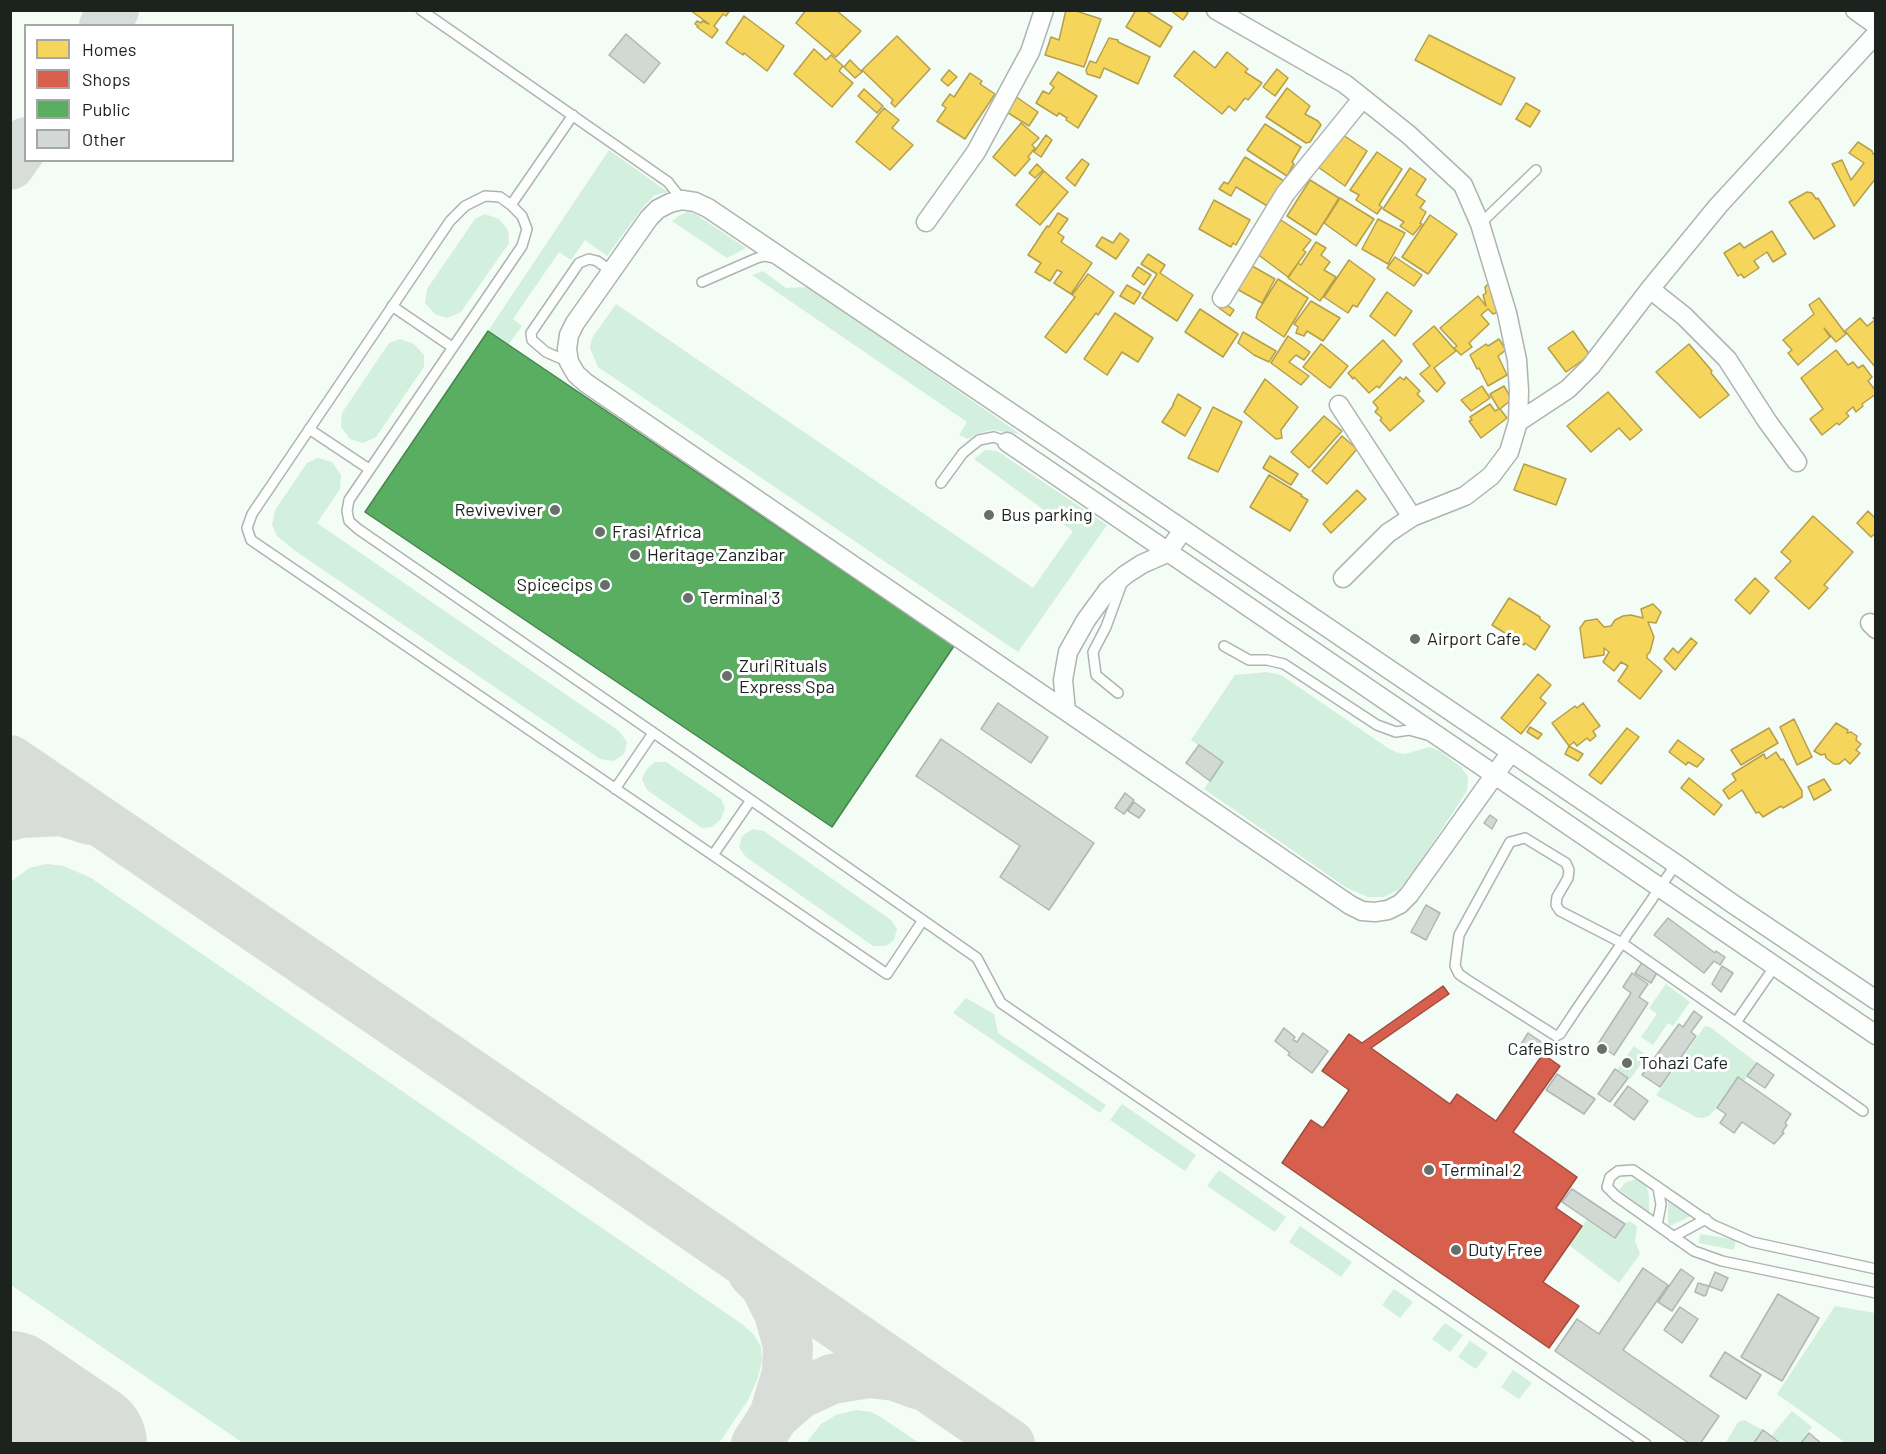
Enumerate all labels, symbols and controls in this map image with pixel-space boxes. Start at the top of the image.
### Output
legend [24,24,234,162]
text: Homes [82,38,136,60]
text: Shops [82,68,131,90]
text: Public [82,98,130,120]
text: Other [82,128,125,150]
place label: Reviveviver [454,499,543,521]
marker: Reviveviver [548,503,562,517]
place label: Bus parking [1001,504,1093,526]
marker: Bus parking [982,508,996,522]
place label: Frasi Africa [612,521,701,543]
marker: Frasi Africa [593,525,607,539]
place label: Heritage Zanzibar [647,544,785,566]
marker: Heritage Zanzibar [628,548,642,562]
place label: Spicecips [517,574,593,596]
marker: Spicecips [598,578,612,592]
place label: Terminal 3 [700,587,781,609]
marker: Terminal 3 [681,591,695,605]
place label: Airport Cafe [1427,628,1521,650]
marker: Airport Cafe [1408,632,1422,646]
place label: Zuri Rituals Express Spa [739,655,835,698]
marker: Zuri Rituals Express Spa [720,669,734,683]
place label: CafeBistro [1508,1038,1590,1060]
marker: CafeBistro [1595,1042,1609,1056]
place label: Tohazi Cafe [1639,1052,1728,1074]
marker: Tohazi Cafe [1620,1056,1634,1070]
place label: Terminal 2 [1441,1159,1522,1181]
marker: Terminal 2 [1422,1163,1436,1177]
place label: Duty Free [1468,1239,1543,1261]
marker: Duty Free [1449,1243,1463,1257]

